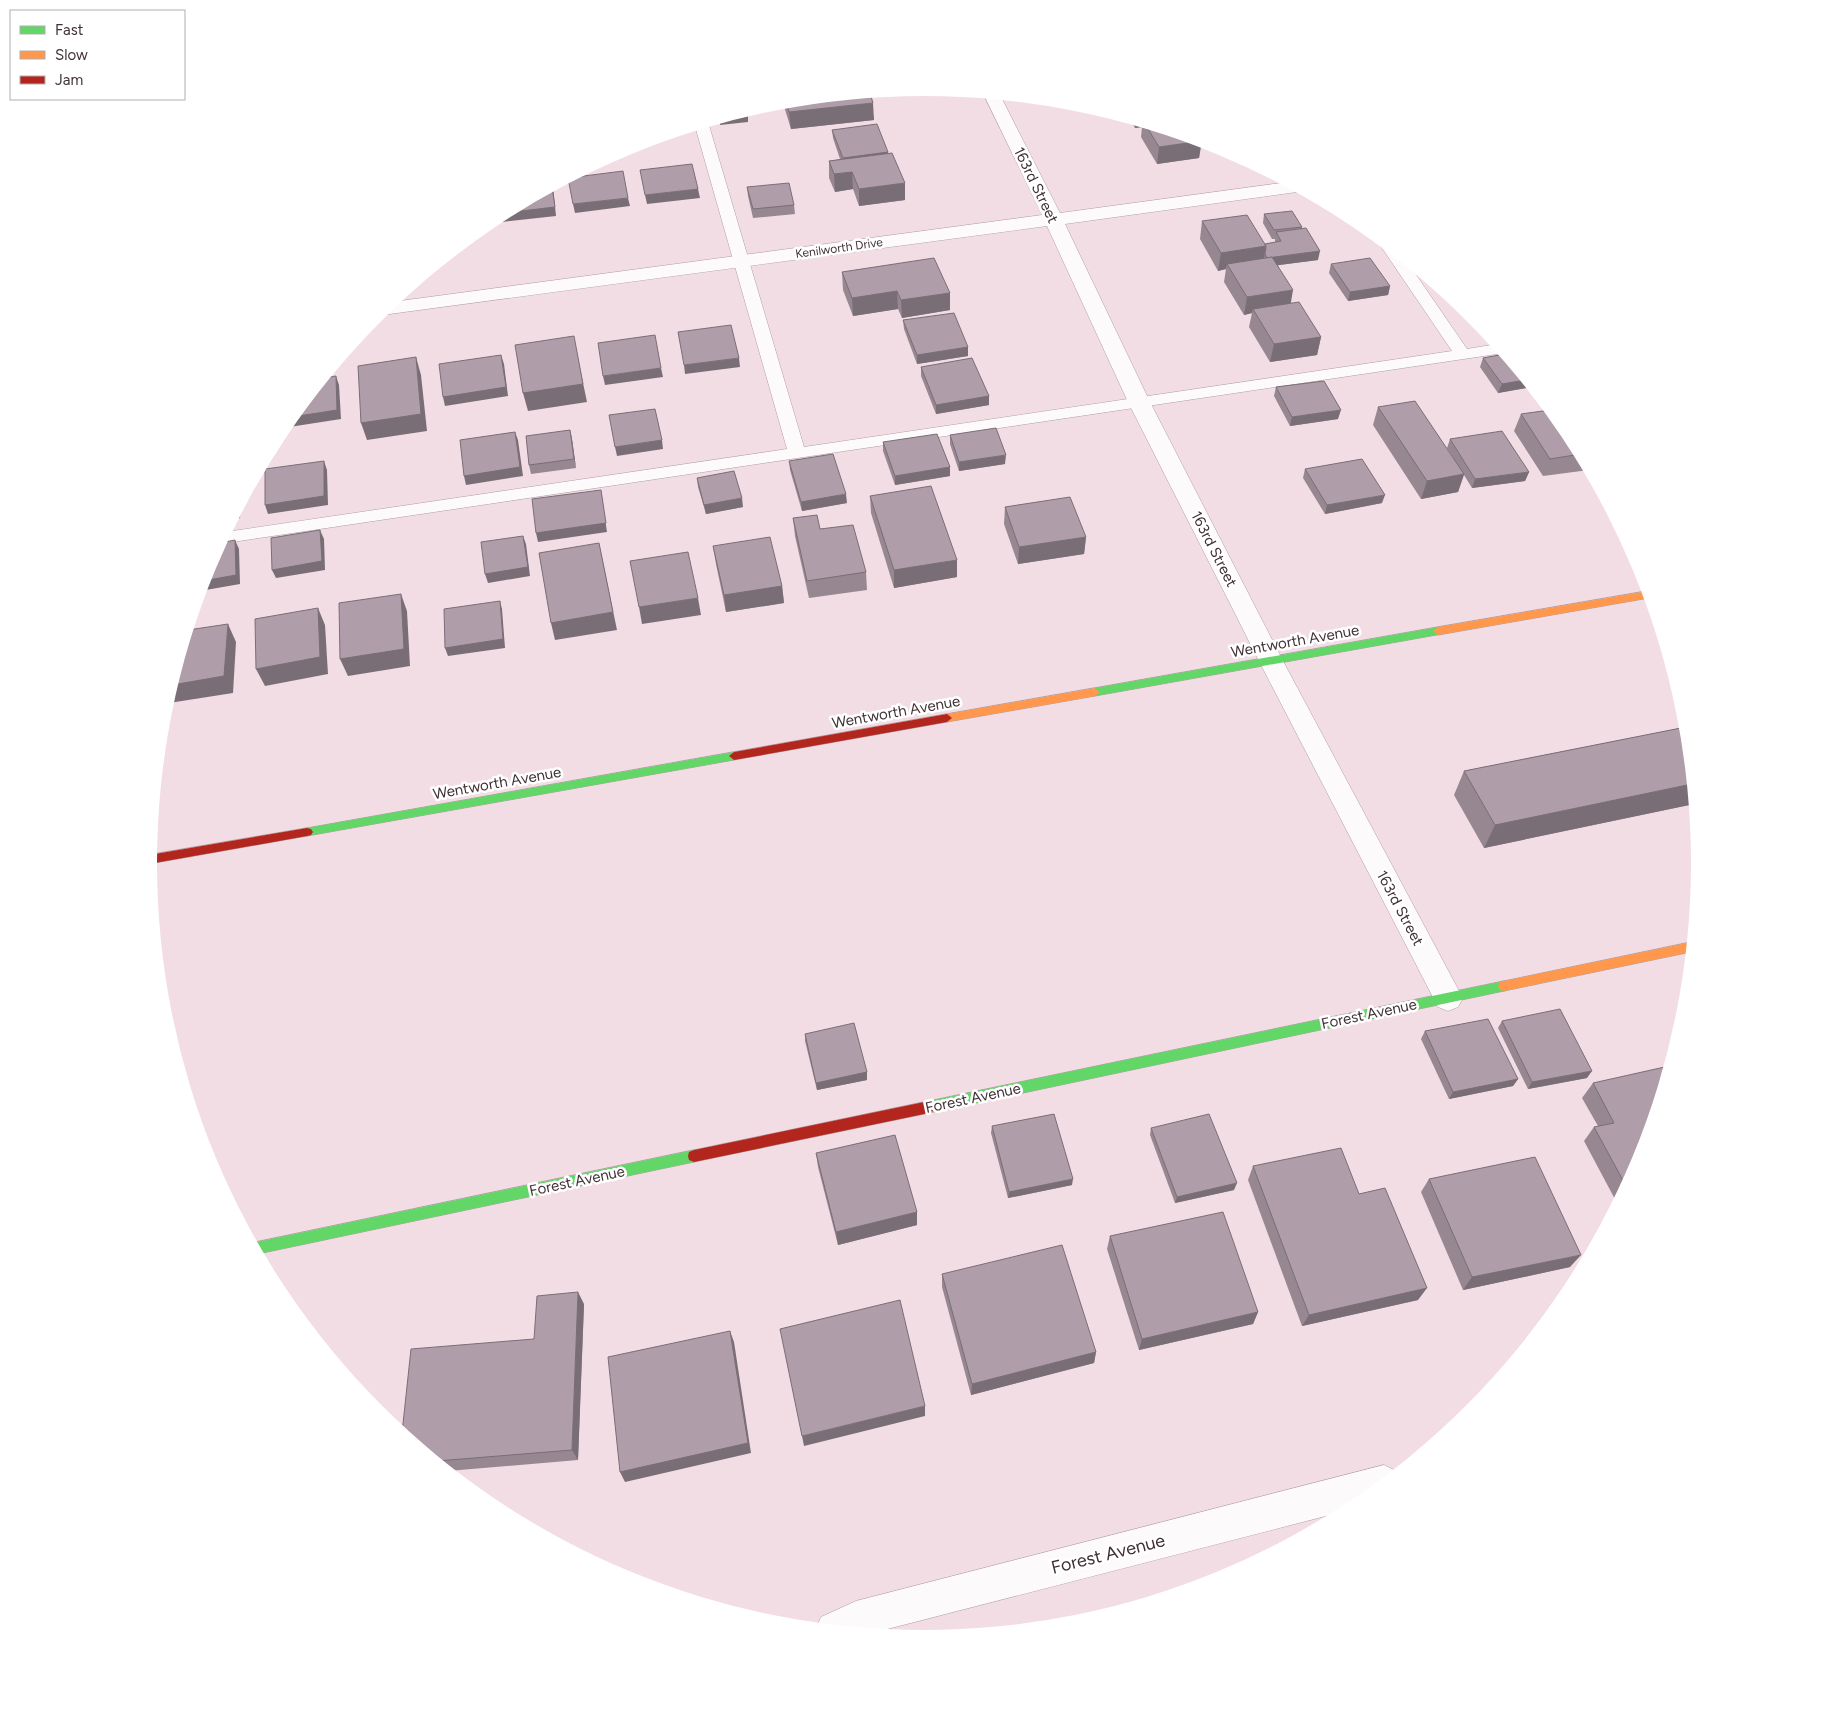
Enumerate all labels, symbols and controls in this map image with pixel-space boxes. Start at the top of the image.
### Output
legend [10,10,185,100]
text: Fast [55,21,84,39]
text: Slow [55,46,88,64]
text: Jam [55,71,83,89]
street label: 163rd Street [1010,144,1062,226]
street label: Kenilworth Drive [794,235,884,261]
street label: 163rd Street [1187,508,1241,590]
street label: Wentworth Avenue [1229,621,1361,661]
street label: Wentworth Avenue [830,692,962,732]
street label: Wentworth Avenue [431,763,563,803]
street label: 163rd Street [1373,867,1427,949]
street label: Forest Avenue [1320,995,1418,1033]
street label: Forest Avenue [924,1079,1022,1117]
street label: Forest Avenue [528,1162,626,1200]
street label: Forest Avenue [1049,1529,1167,1579]

